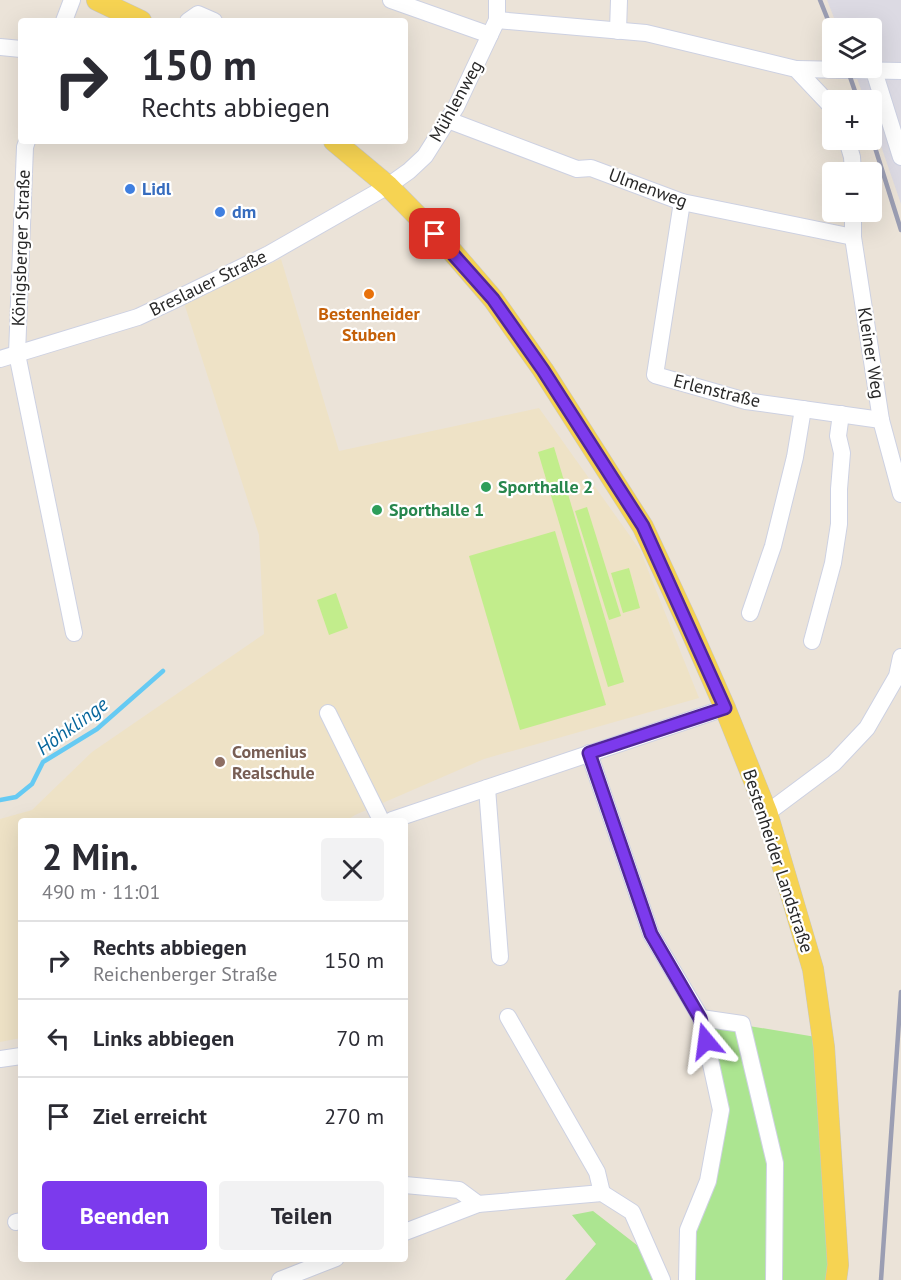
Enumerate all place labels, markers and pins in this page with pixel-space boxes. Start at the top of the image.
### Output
place label: Lidl [142,177,172,200]
marker: Lidl [123,182,137,196]
place label: dm [232,200,256,223]
marker: dm [213,205,227,219]
pin [409,208,460,259]
marker: Bestenheider Stuben [362,287,376,301]
place label: Bestenheider Stuben [318,302,420,346]
place label: Sporthalle 2 [498,475,593,498]
marker: Sporthalle 2 [479,480,493,494]
place label: Sporthalle 1 [389,498,484,521]
marker: Sporthalle 1 [370,503,384,517]
place label: Comenius Realschule [232,740,315,784]
marker: Comenius Realschule [213,755,227,769]

